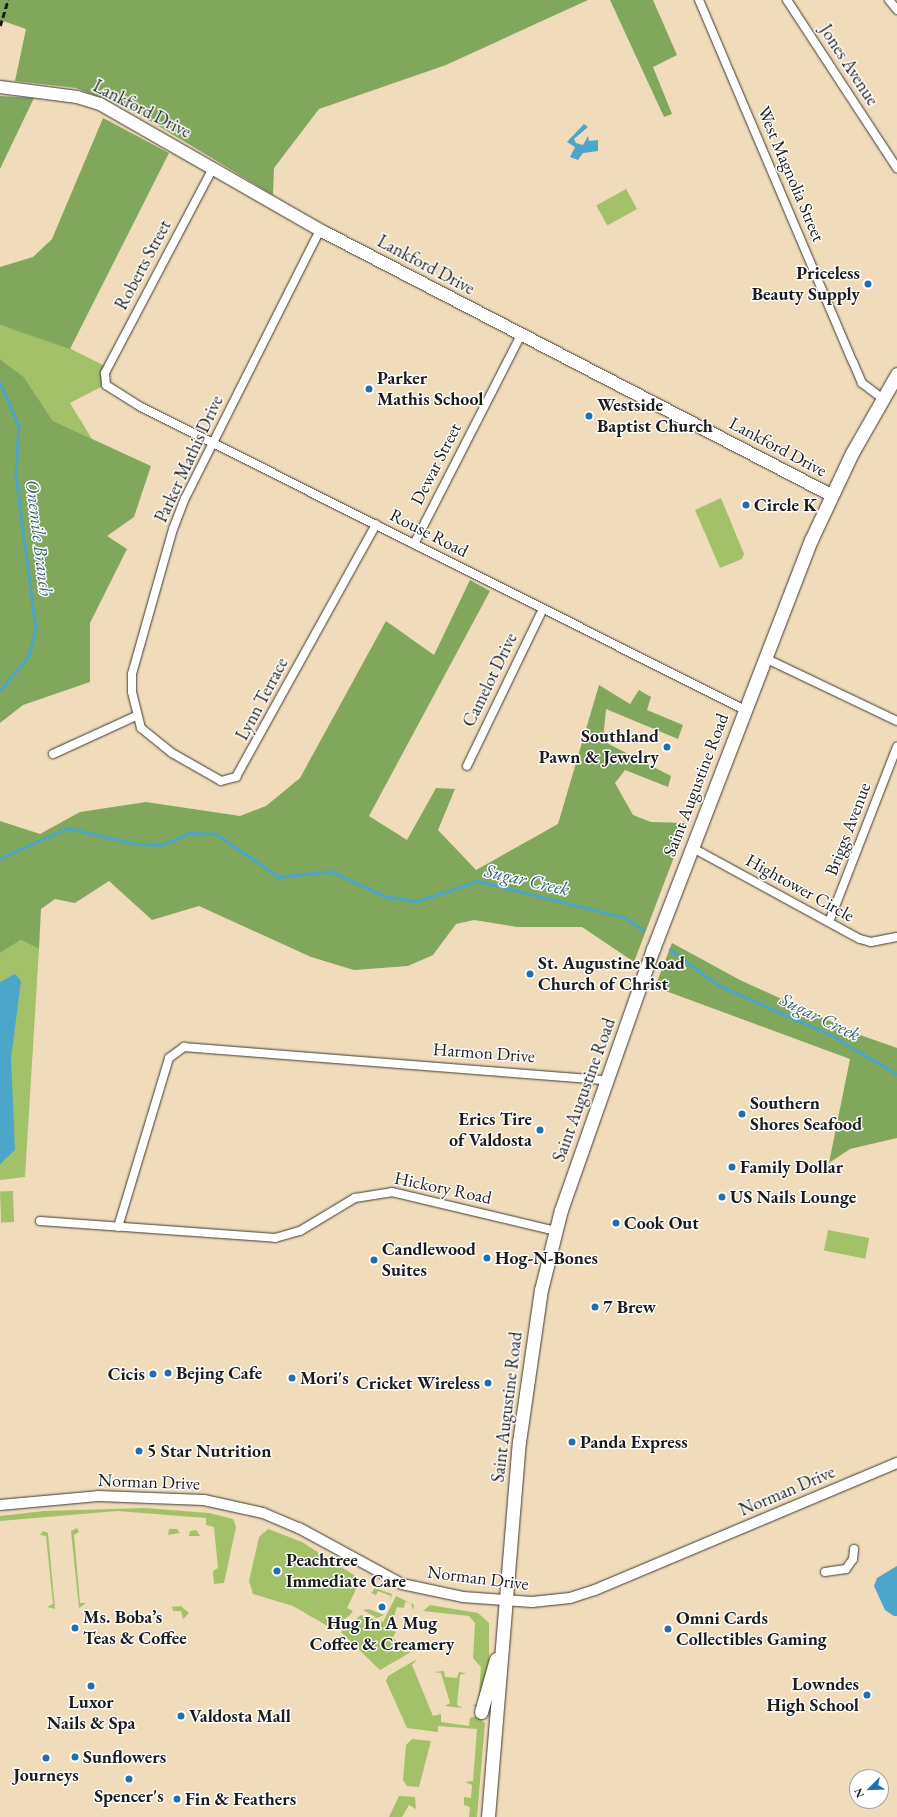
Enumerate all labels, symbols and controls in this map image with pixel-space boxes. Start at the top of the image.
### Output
street label: Jones Avenue [815,20,883,110]
street label: Lankford Drive [89,75,195,143]
street label: West Magnolia Street [753,103,829,245]
street label: Roberts Street [110,216,176,314]
street label: Lankford Drive [374,230,478,300]
place label: Priceless Beauty Supply [752,263,860,306]
marker: Priceless Beauty Supply [863,279,873,289]
place label: Parker Mathis School [377,368,483,410]
marker: Parker Mathis School [364,384,374,394]
street label: Parker Mathis Drive [150,392,228,526]
place label: Westside Baptist Church [597,395,713,438]
marker: Westside Baptist Church [584,411,594,421]
street label: Lankford Drive [726,412,830,482]
street label: Dewar Street [406,419,466,509]
water label: Onemile Branch [21,479,57,597]
place label: Circle K [754,494,817,516]
marker: Circle K [741,500,751,510]
street label: Rouse Road [386,504,472,562]
street label: Camelot Drive [458,629,522,731]
street label: Lynn Terrace [231,654,293,744]
street label: Saint Augustine Road [659,710,733,860]
place label: Southland Pawn & Jewelry [539,726,659,768]
marker: Southland Pawn & Jewelry [662,742,672,752]
street label: Briggs Avenue [820,780,876,878]
street label: Hightower Circle [742,849,858,927]
water label: Sugar Creek [482,859,572,901]
place label: St. Augustine Road Church of Christ [538,953,685,996]
marker: St. Augustine Road Church of Christ [525,969,535,979]
water label: Sugar Creek [776,988,864,1046]
street label: Saint Augustine Road [548,1015,620,1165]
street label: Harmon Drive [432,1039,536,1067]
place label: Southern Shores Seafood [750,1093,862,1136]
place label: Erics Tire of Valdosta [449,1109,532,1152]
marker: Southern Shores Seafood [737,1109,747,1119]
marker: Erics Tire of Valdosta [535,1125,545,1135]
place label: Family Dollar [740,1156,843,1178]
marker: Family Dollar [727,1162,737,1172]
street label: Hickory Road [392,1167,494,1209]
place label: US Nails Lounge [730,1186,856,1208]
marker: US Nails Lounge [717,1192,727,1202]
place label: Cook Out [624,1212,699,1234]
marker: Cook Out [611,1218,621,1228]
place label: Candlewood Suites [382,1239,476,1282]
place label: Hog-N-Bones [495,1247,598,1269]
marker: Hog-N-Bones [482,1253,492,1263]
marker: Candlewood Suites [369,1255,379,1265]
place label: 7 Brew [603,1296,656,1318]
marker: 7 Brew [590,1302,600,1312]
street label: Saint Augustine Road [487,1330,527,1484]
place label: Bejing Cafe [176,1362,262,1384]
place label: Cicis [108,1363,145,1385]
place label: Mori's [300,1367,349,1389]
marker: Bejing Cafe [163,1368,173,1378]
marker: Cicis [148,1369,158,1379]
place label: Cricket Wireless [356,1372,480,1394]
marker: Mori's [287,1373,297,1383]
marker: Cricket Wireless [483,1378,493,1388]
place label: Panda Express [580,1431,688,1453]
marker: Panda Express [567,1437,577,1447]
place label: 5 Star Nutrition [147,1440,271,1462]
marker: 5 Star Nutrition [134,1446,144,1456]
street label: Norman Drive [736,1461,838,1521]
street label: Norman Drive [98,1469,200,1495]
place label: Peachtree Immediate Care [286,1550,406,1592]
street label: Norman Drive [426,1561,530,1595]
marker: Peachtree Immediate Care [271,1565,283,1577]
marker: Hug In A Mug Coffee & Creamery [377,1602,387,1612]
place label: Ms. Boba’s Teas & Coffee [83,1607,187,1650]
place label: Omni Cards Collectibles Gaming [676,1608,827,1650]
place label: Hug In A Mug Coffee & Creamery [310,1613,454,1656]
marker: Ms. Boba’s Teas & Coffee [70,1623,80,1633]
marker: Omni Cards Collectibles Gaming [663,1624,673,1634]
place label: Lowndes High School [767,1674,859,1716]
marker: Luxor Nails & Spa [86,1681,96,1691]
marker: Lowndes High School [862,1690,872,1700]
place label: Luxor Nails & Spa [47,1692,135,1734]
place label: Valdosta Mall [189,1705,291,1727]
marker: Valdosta Mall [176,1711,186,1721]
place label: Sunflowers [83,1746,166,1768]
marker: Sunflowers [70,1752,80,1762]
marker: Journeys [41,1753,51,1763]
place label: Journeys [13,1764,79,1786]
north arrow [849,1769,889,1809]
marker: Spencer's [124,1774,134,1784]
place label: Spencer's [94,1785,164,1807]
text: N [851,1786,867,1800]
place label: Fin & Feathers [185,1788,296,1810]
marker: Fin & Feathers [172,1794,182,1804]

